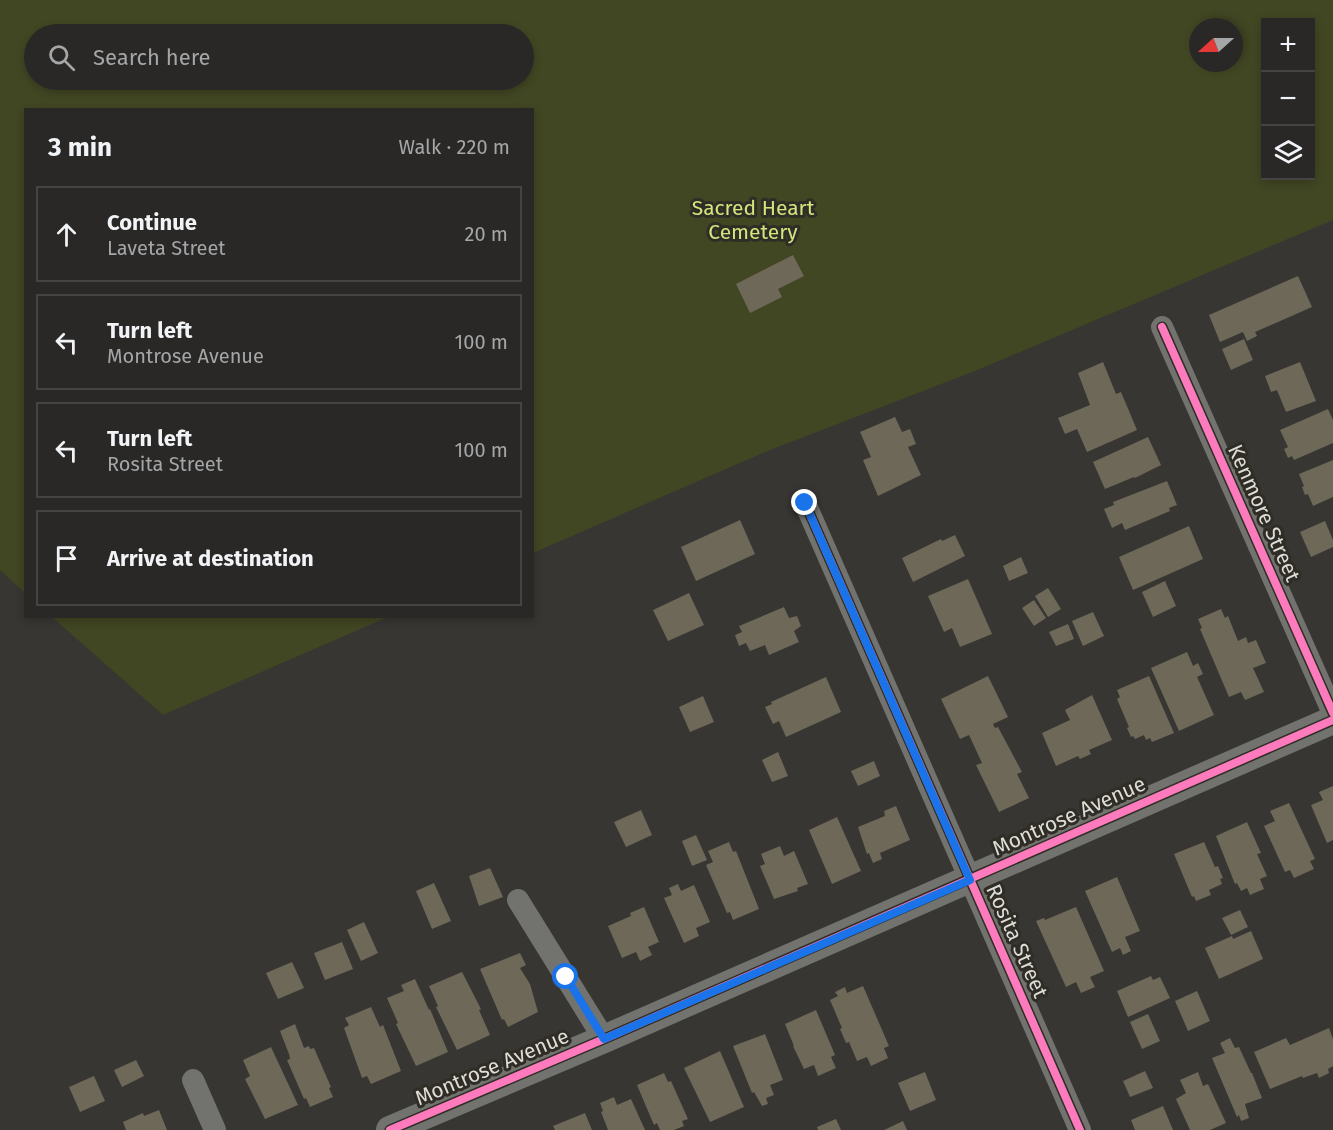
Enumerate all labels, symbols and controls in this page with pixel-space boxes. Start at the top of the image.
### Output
north arrow [1189,18,1243,72]
map controls [1261,18,1315,180]
button: + [1261,18,1315,72]
search box [24,24,534,90]
icon: search [45,41,78,74]
text: Search here [93,44,211,71]
button: − [1261,72,1315,126]
button: layers [1261,126,1315,180]
text: 3 min [48,132,112,163]
text: Walk · 220 m [399,135,510,159]
park label: Sacred Heart Cemetery [692,195,815,245]
text: Continue [107,209,197,236]
icon: ahead [50,218,83,251]
text: 20 m [465,222,508,246]
text: Laveta Street [107,236,226,260]
text: Turn left [107,317,192,344]
icon: left [50,326,83,359]
text: 100 m [455,330,508,354]
text: Montrose Avenue [107,344,264,368]
text: Turn left [107,425,192,452]
icon: left [50,434,83,467]
text: 100 m [455,438,508,462]
street label: Kenmore Street [1222,440,1306,586]
text: Rosita Street [107,452,223,476]
route end [791,489,817,515]
icon: arrive [50,542,83,575]
text: Arrive at destination [107,545,314,572]
street label: Montrose Avenue [988,771,1150,861]
street label: Rosita Street [980,880,1054,1002]
route start [552,963,578,989]
street label: Montrose Avenue [411,1023,573,1111]

